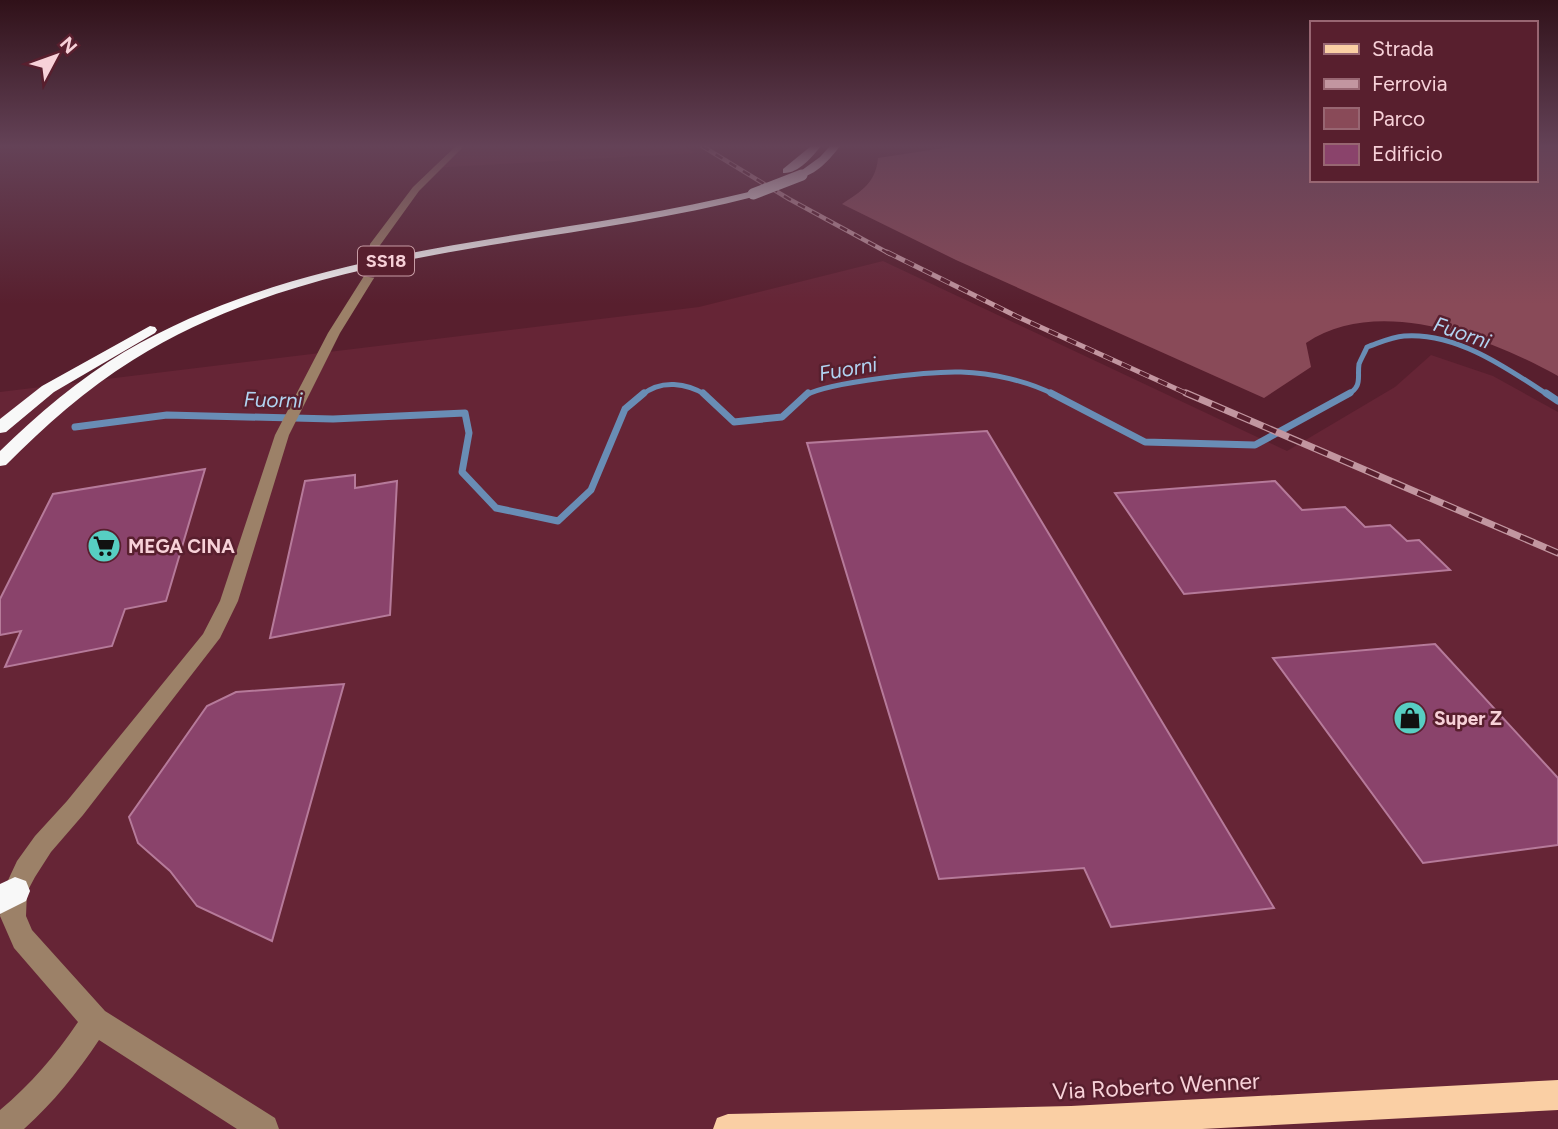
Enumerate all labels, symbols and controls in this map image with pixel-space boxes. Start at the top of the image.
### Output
north arrow [21,21,91,91]
legend [1310,21,1537,182]
text: N [55,32,82,58]
text: Strada [1372,36,1434,61]
text: Ferrovia [1372,71,1447,96]
text: Parco [1372,106,1425,131]
text: Edificio [1372,141,1443,166]
road number: SS18 [358,246,414,276]
water label: Fuorni [1430,311,1494,354]
water label: Fuorni [817,351,879,386]
water label: Fuorni [243,386,303,413]
supermarket icon: MEGA CINA [85,527,123,565]
place label: MEGA CINA [128,535,235,558]
shop icon: Super Z [1391,699,1429,737]
place label: Super Z [1434,707,1502,730]
street label: Via Roberto Wenner [1052,1067,1261,1105]

